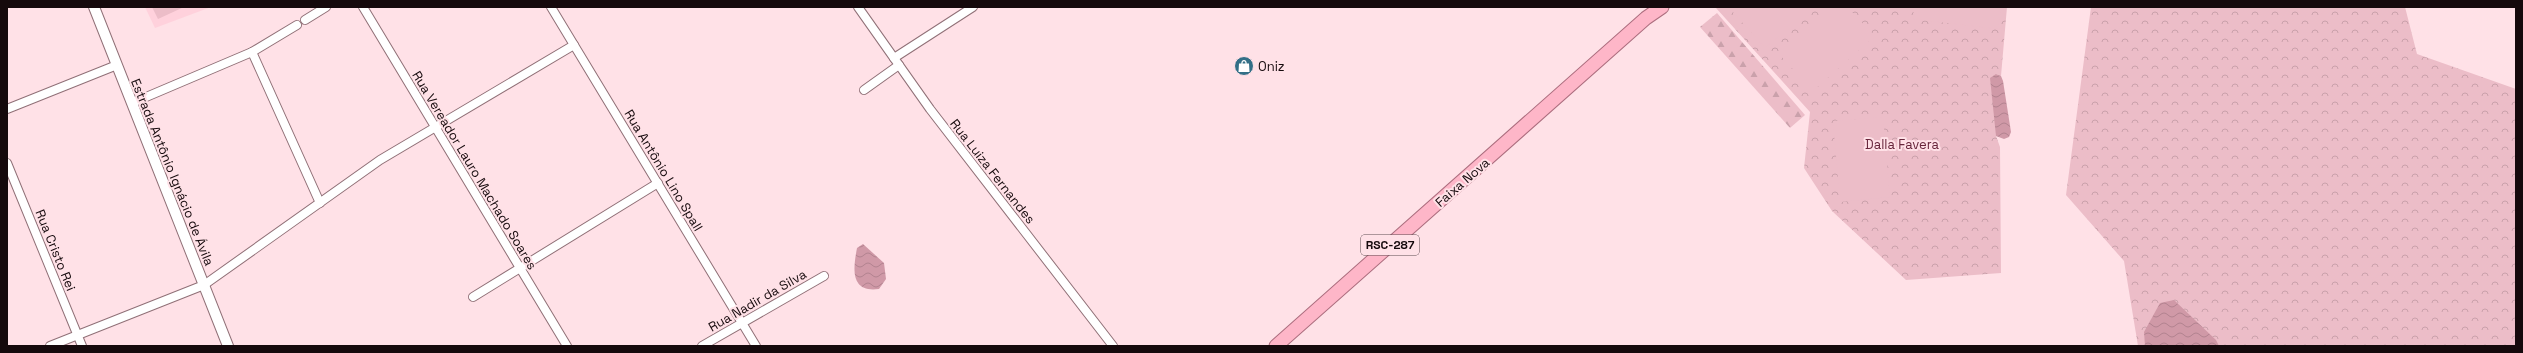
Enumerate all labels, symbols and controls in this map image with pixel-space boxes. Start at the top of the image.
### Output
shop icon: Oniz [1233,55,1255,77]
place label: Oniz [1258,58,1285,75]
street label: Rua Vereador Lauro Machado Soares [408,68,541,273]
street label: Estrada Antônio Ignácio de Ávila [127,76,218,269]
street label: Rua Antônio Lino Spall [621,106,707,234]
street label: Rua Luiza Fernandes [946,115,1039,227]
park label: Dalla Favera [1865,136,1939,153]
street label: Faixa Nova [1432,154,1493,211]
street label: Rua Cristo Rei [31,207,80,293]
road number: RSC-287 [1361,235,1419,255]
street label: Rua Nadir da Silva [705,265,810,335]

